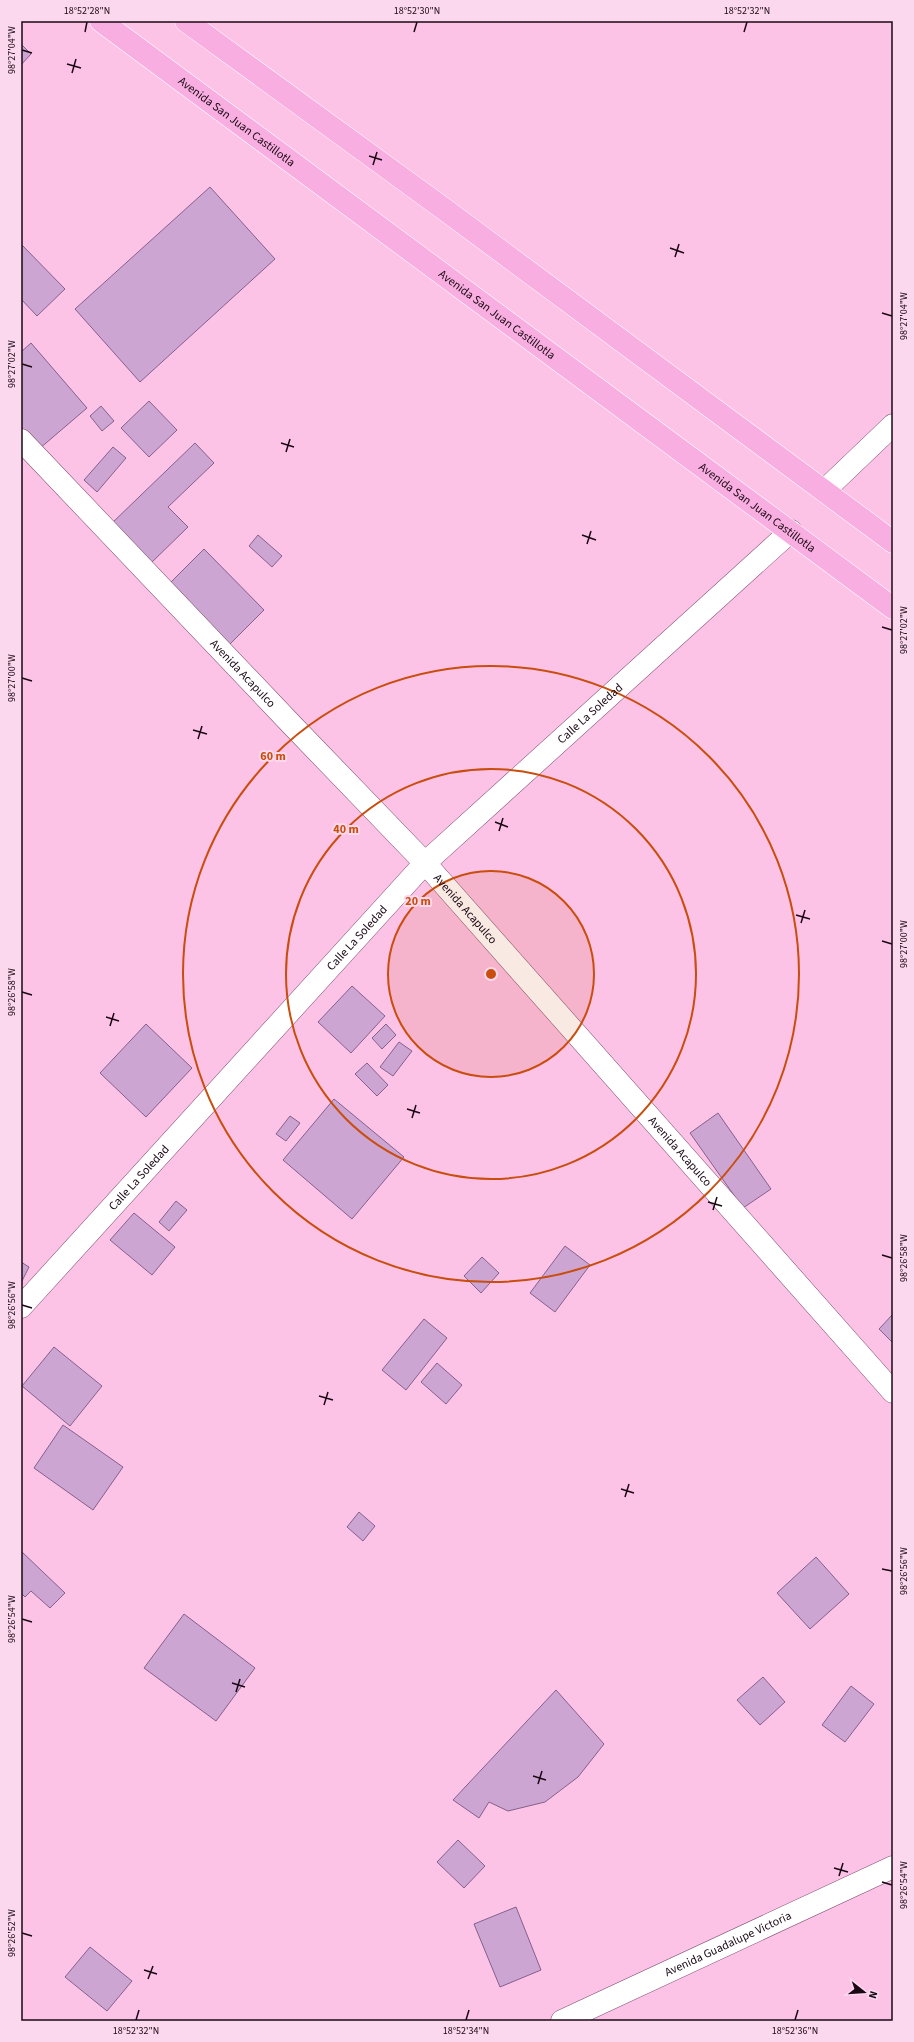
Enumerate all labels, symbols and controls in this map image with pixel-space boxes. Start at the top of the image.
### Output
text: 18°52'28"N [64,4,110,18]
text: 18°52'30"N [394,4,440,18]
text: 18°52'32"N [724,4,770,18]
text: 98°27'04"W [5,26,19,74]
street label: Avenida San Juan Castillotla [174,73,298,171]
street label: Avenida San Juan Castillotla [435,266,559,364]
text: 98°27'04"W [897,292,911,340]
text: 98°27'02"W [5,340,19,388]
street label: Avenida San Juan Castillotla [695,459,819,557]
text: 98°27'02"W [897,606,911,654]
street label: Avenida Acapulco [206,636,279,712]
text: 98°27'00"W [5,654,19,702]
street label: Calle La Soledad [554,680,627,748]
text: 60 m [260,748,286,765]
text: 40 m [333,821,359,838]
street label: Avenida Acapulco [429,870,501,948]
text: 20 m [405,893,431,910]
street label: Calle La Soledad [323,902,391,975]
text: 98°27'00"W [897,920,911,968]
centre of rings [484,967,498,981]
text: 98°26'58"W [5,968,19,1016]
street label: Avenida Acapulco [644,1113,715,1191]
street label: Calle La Soledad [105,1141,173,1214]
text: 98°26'58"W [897,1234,911,1282]
text: 98°26'56"W [5,1281,19,1329]
text: 98°26'56"W [897,1547,911,1595]
text: 98°26'54"W [5,1595,19,1643]
text: 98°26'54"W [897,1861,911,1909]
street label: Avenida Guadalupe Victoria [662,1907,794,1981]
text: 98°26'52"W [5,1909,19,1957]
north arrow [844,1972,884,2012]
text: N [865,1989,881,2000]
text: 18°52'32"N [113,2024,159,2038]
text: 18°52'34"N [443,2024,489,2038]
text: 18°52'36"N [772,2024,818,2038]

